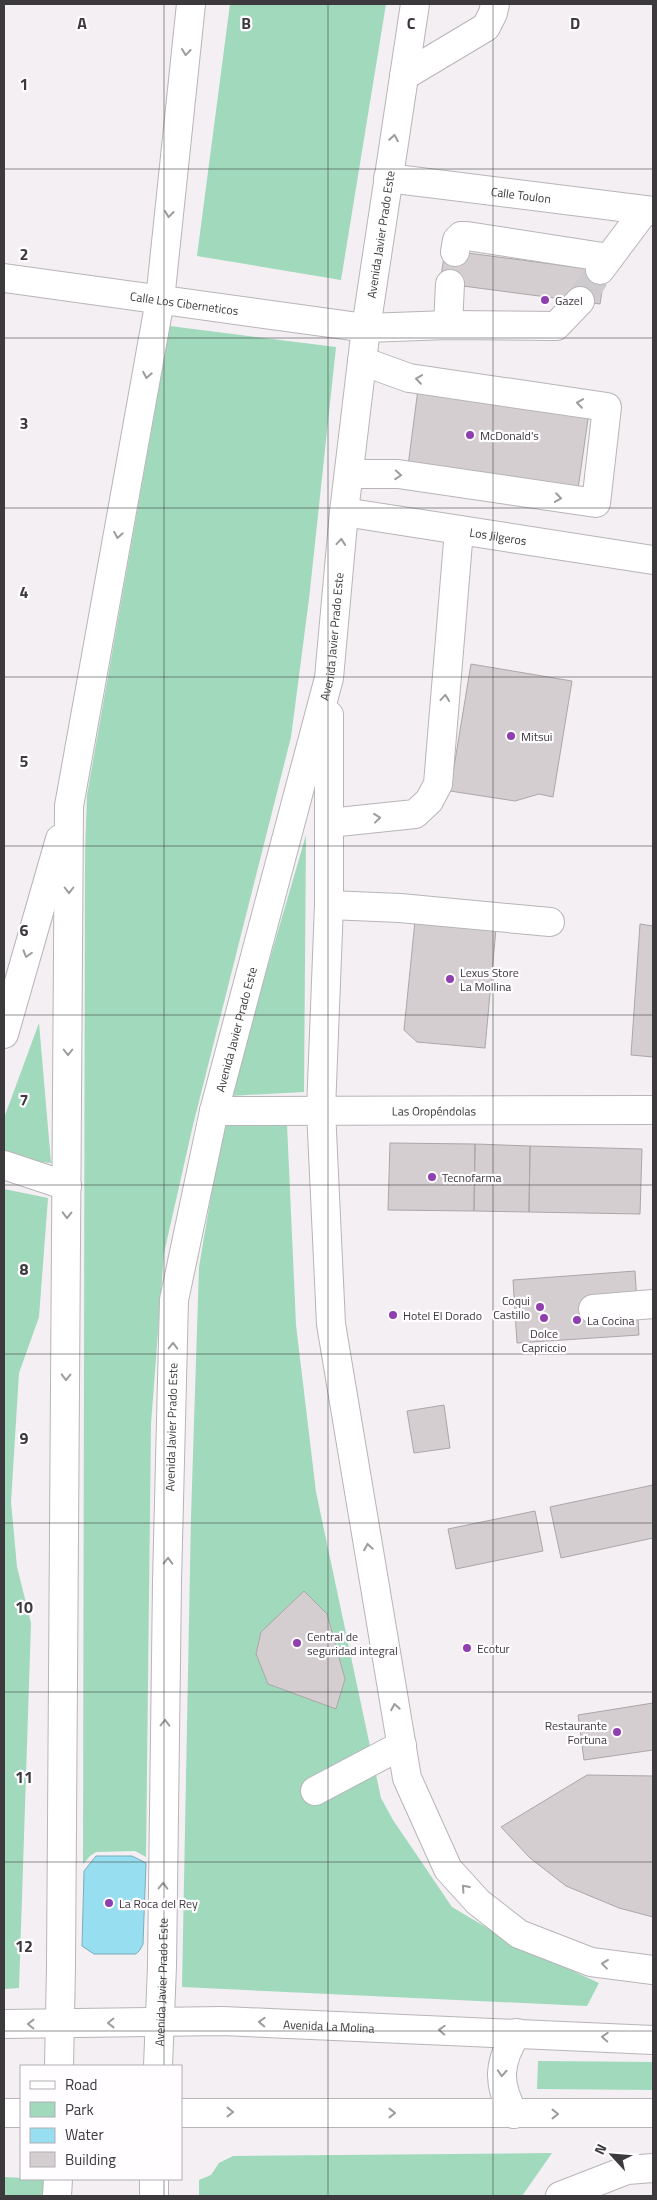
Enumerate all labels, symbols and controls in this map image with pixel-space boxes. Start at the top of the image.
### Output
text: A [77,11,87,35]
text: B [241,11,251,35]
text: C [407,11,416,35]
text: D [570,11,580,35]
one-way arrow [181,49,192,57]
text: 1 [20,72,28,96]
one-way arrow [389,134,399,142]
street label: Avenida Javier Prado Este [361,169,399,299]
street label: Calle Toulon [490,181,552,208]
one-way arrow [164,210,175,218]
text: 2 [20,242,28,266]
street label: Calle Los Ciberneticos [129,286,240,320]
place label: Gazel [555,291,583,310]
marker: Gazel [539,294,551,306]
one-way arrow [142,370,152,379]
one-way arrow [415,374,423,385]
one-way arrow [576,398,584,408]
text: 3 [20,411,28,435]
place label: McDonald's [480,426,539,445]
marker: McDonald's [464,429,476,441]
one-way arrow [394,469,402,480]
one-way arrow [554,492,563,502]
street label: Los Jilgeros [468,522,528,550]
one-way arrow [114,530,124,539]
one-way arrow [336,538,347,546]
street label: Avenida Javier Prado Este [314,572,348,702]
text: 4 [20,580,29,604]
one-way arrow [439,694,450,702]
place label: Mitsui [521,727,553,746]
marker: Mitsui [505,730,517,742]
text: 5 [20,749,29,773]
one-way arrow [374,813,382,824]
one-way arrow [64,886,74,894]
text: 6 [20,918,29,942]
one-way arrow [22,949,32,958]
place label: Lexus Store La Mollina [460,963,519,996]
street label: Avenida Javier Prado Este [210,965,261,1094]
marker: Lexus Store La Mollina [444,973,456,985]
one-way arrow [63,1049,73,1057]
text: 7 [20,1088,28,1112]
street label: Las Oropéndolas [392,1101,477,1120]
place label: Tecnofarma [442,1168,501,1187]
marker: Tecnofarma [426,1171,438,1183]
one-way arrow [62,1212,72,1219]
text: 8 [20,1257,29,1281]
place label: Coqui Castillo [493,1291,530,1324]
marker: Coqui Castillo [534,1301,546,1313]
place label: Hotel El Dorado [403,1306,482,1325]
marker: Hotel El Dorado [387,1309,399,1321]
place label: La Cocina [587,1311,634,1330]
marker: Dolce Capriccio [538,1312,550,1324]
marker: La Cocina [571,1314,583,1326]
place label: Dolce Capriccio [521,1324,567,1357]
one-way arrow [168,1342,178,1350]
street label: Avenida Javier Prado Este [160,1363,182,1492]
one-way arrow [61,1374,71,1382]
text: 9 [20,1426,29,1450]
one-way arrow [363,1542,373,1551]
one-way arrow [163,1557,173,1564]
text: 10 [15,1595,33,1619]
place label: Central de seguridad integral [307,1627,398,1660]
marker: Central de seguridad integral [291,1637,303,1649]
place label: Ecotur [477,1639,510,1658]
marker: Ecotur [461,1642,473,1654]
one-way arrow [390,1702,400,1711]
place label: Restaurante Fortuna [545,1716,607,1749]
one-way arrow [160,1719,170,1727]
marker: Restaurante Fortuna [611,1726,623,1738]
text: 11 [15,1765,33,1789]
one-way arrow [158,1882,168,1890]
one-way arrow [462,1885,471,1894]
place label: La Roca del Rey [119,1894,198,1913]
marker: La Roca del Rey [103,1897,115,1909]
street label: Avenida Javier Prado Este [149,1918,172,2047]
text: 12 [15,1934,33,1958]
one-way arrow [601,1959,609,1970]
street label: Avenida La Molina [283,2014,375,2037]
one-way arrow [258,2017,266,2027]
one-way arrow [107,2018,115,2029]
one-way arrow [27,2019,35,2029]
one-way arrow [438,2024,446,2035]
one-way arrow [600,2032,608,2043]
legend [20,2065,182,2180]
one-way arrow [497,2069,508,2077]
text: Road [65,2073,97,2096]
text: Park [65,2098,94,2121]
one-way arrow [226,2107,234,2117]
one-way arrow [389,2108,397,2118]
one-way arrow [552,2109,559,2119]
text: Water [65,2123,104,2146]
north arrow [587,2130,637,2180]
text: N [588,2140,611,2158]
text: Building [65,2148,116,2171]

